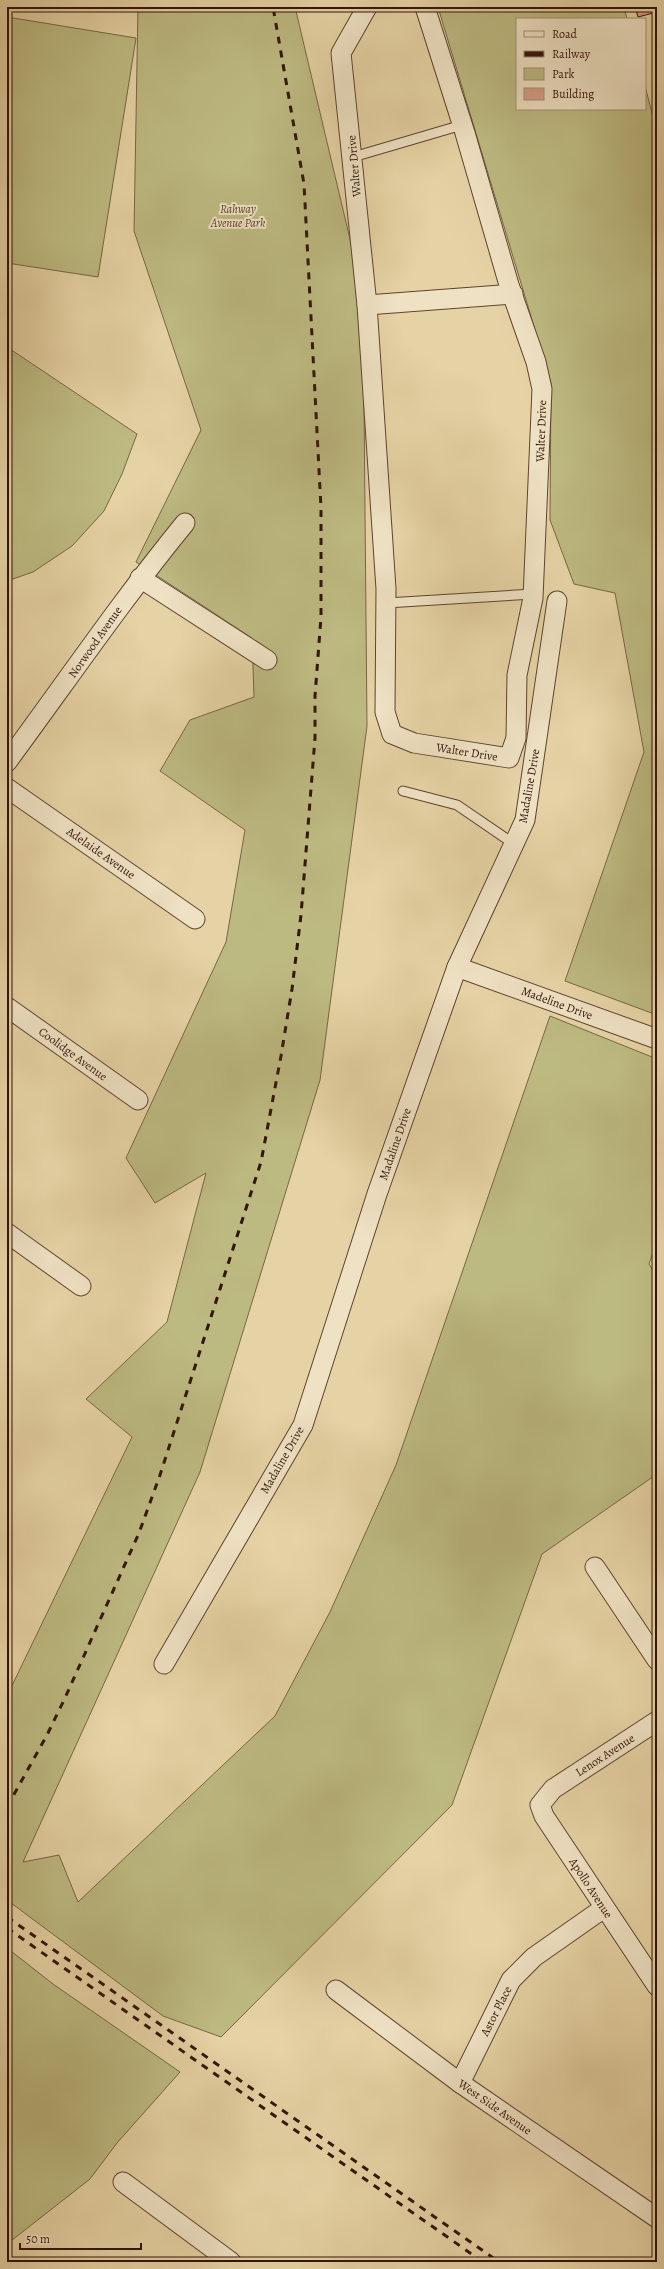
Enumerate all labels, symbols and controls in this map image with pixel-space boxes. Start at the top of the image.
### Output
legend [516,18,646,110]
text: Road [552,26,578,42]
text: Railway [552,46,591,62]
text: Park [552,66,575,82]
text: Building [552,86,594,102]
street label: Walter Drive [343,134,365,199]
park label: Rahway Avenue Park [210,201,266,231]
street label: Walter Drive [532,400,550,463]
street label: Norwood Avenue [64,603,126,681]
street label: Walter Drive [434,739,499,765]
street label: Madaline Drive [515,748,543,824]
street label: Adelaide Avenue [63,823,139,883]
street label: Madeline Drive [519,983,595,1023]
street label: Coolidge Avenue [35,1024,111,1084]
street label: Madaline Drive [375,1106,415,1182]
street label: Madaline Drive [256,1423,308,1497]
street label: Lenox Avenue [572,1730,638,1780]
street label: Apollo Avenue [565,1854,617,1921]
street label: Astor Place [476,1983,515,2040]
street label: West Side Avenue [454,2075,535,2138]
scale bar [20,2225,141,2251]
text: 50 m [26,2231,50,2247]

